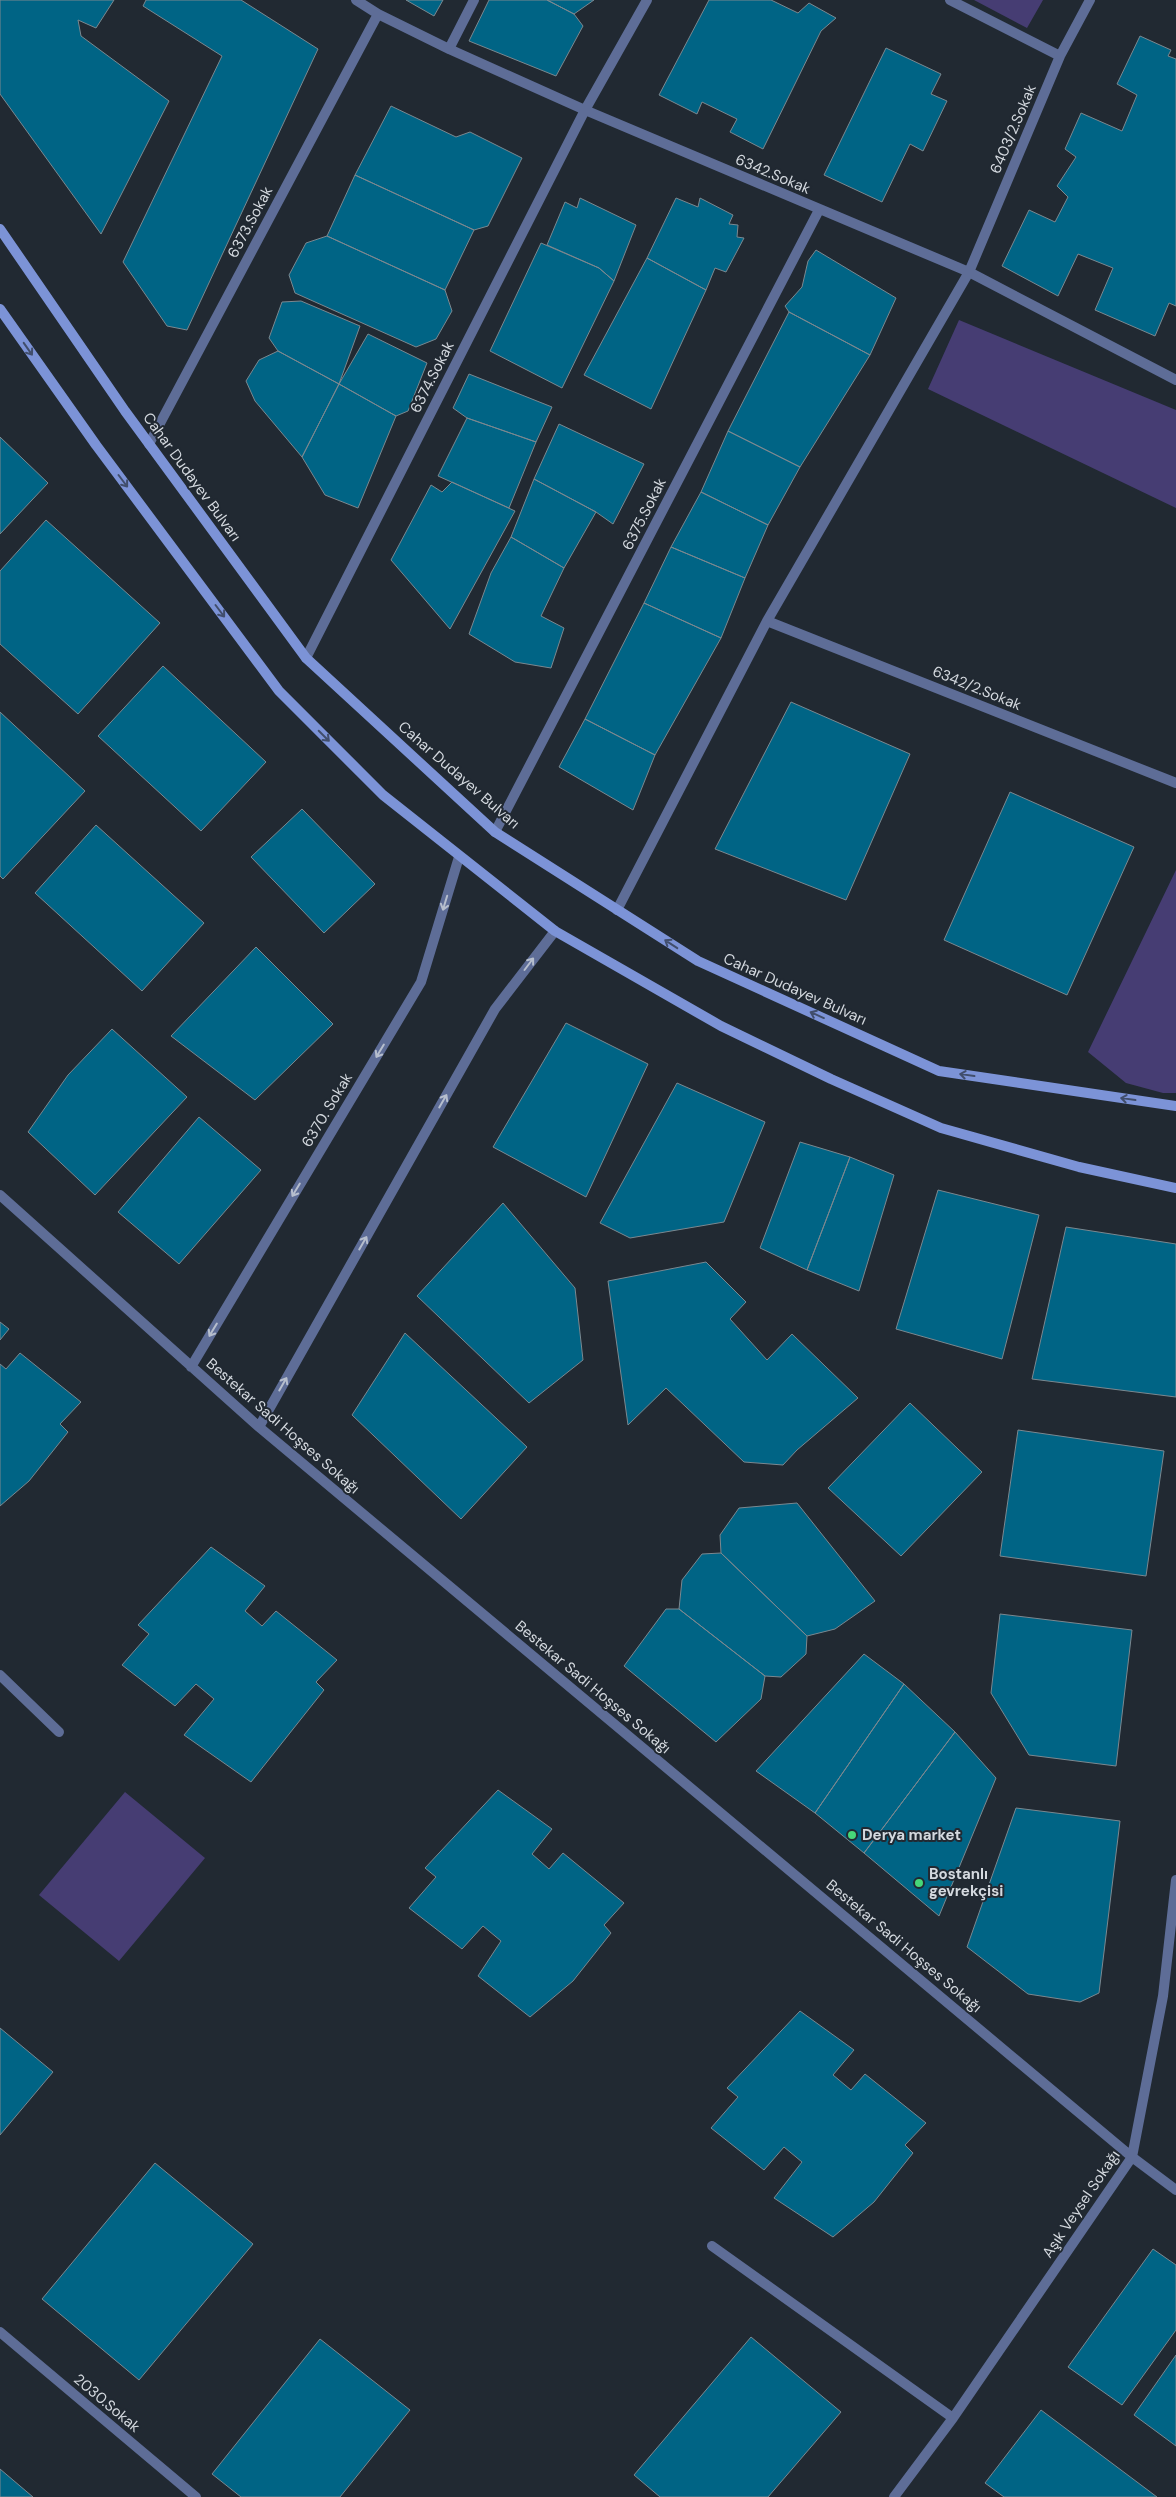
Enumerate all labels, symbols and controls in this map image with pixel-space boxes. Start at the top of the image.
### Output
street label: 6403/2.Sokak [985,81,1041,177]
street label: 6342.Sokak [732,149,814,199]
street label: 6373.Sokak [223,182,277,261]
street label: 6374.Sokak [405,337,459,416]
one-way arrow [23,342,33,356]
street label: Cahar Dudayev Bulvarı [138,408,246,546]
one-way arrow [118,474,128,488]
street label: 6375.Sokak [617,474,671,554]
one-way arrow [215,604,225,618]
street label: 6342/2.Sokak [930,661,1025,715]
street label: Cahar Dudayev Bulvarı [394,717,524,833]
one-way arrow [318,730,330,742]
one-way arrow [439,895,449,911]
one-way arrow [664,939,678,950]
street label: Cahar Dudayev Bulvarı [720,948,870,1030]
one-way arrow [524,958,535,971]
one-way arrow [810,1010,825,1020]
one-way arrow [374,1043,384,1057]
street label: 6370. Sokak [297,1069,357,1151]
one-way arrow [959,1070,975,1080]
one-way arrow [1120,1094,1136,1104]
one-way arrow [438,1095,448,1109]
one-way arrow [291,1183,301,1197]
one-way arrow [358,1236,368,1250]
one-way arrow [207,1322,217,1336]
street label: Bestekar Sadi Hoşses Sokağı [202,1354,364,1498]
one-way arrow [278,1378,288,1392]
street label: Bestekar Sadi Hoşses Sokağı [511,1616,675,1758]
place label: Derya market [862,1825,961,1845]
marker: Derya market [846,1829,858,1841]
place label: Bostanlı gevrekçisi [929,1864,1003,1901]
street label: Bestekar Sadi Hoşses Sokağı [822,1875,986,2017]
marker: Bostanlı gevrekçisi [913,1877,925,1889]
street label: Aşık Veysel Sokağı [1037,2146,1125,2262]
street label: 2030.Sokak [70,2369,145,2437]

